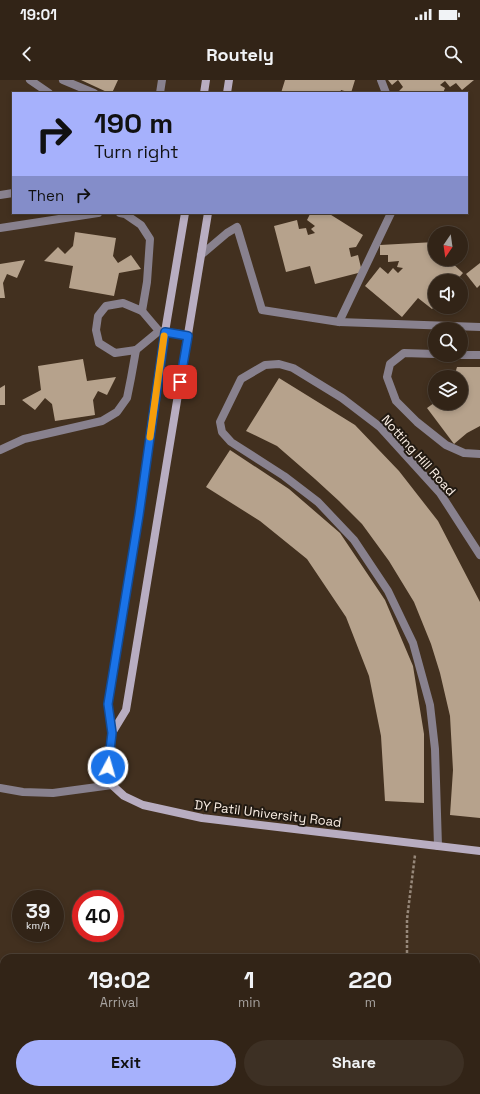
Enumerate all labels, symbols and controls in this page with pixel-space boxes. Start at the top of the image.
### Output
text: 19:01 [20,5,57,24]
icon: back [16,43,38,65]
text: Routely [206,43,274,66]
icon: search [442,43,464,65]
text: 190 m [94,105,173,141]
icon: right [28,108,80,160]
text: Turn right [94,140,178,163]
icon: right [72,184,94,206]
text: Then [28,186,64,205]
north arrow [428,226,468,266]
map controls [428,226,468,410]
button: sound [428,274,468,314]
button: search [428,322,468,362]
pin [163,365,197,399]
button: layers [428,370,468,410]
icon: arrive [169,371,191,393]
street label: Notting Hill Road [378,411,459,499]
position arrow [87,746,129,788]
street label: DY Patil University Road [193,796,342,831]
speed limit sign: 40 [72,890,124,942]
text: 39 [26,898,50,924]
text: km/h [26,919,50,932]
text: 19:02 [88,964,150,995]
text: 1 [244,964,255,995]
text: 220 [348,964,392,995]
text: Arrival [100,994,138,1011]
text: min [238,994,260,1011]
text: m [365,994,376,1011]
button: Exit [16,1040,236,1086]
button: Share [244,1040,464,1086]

